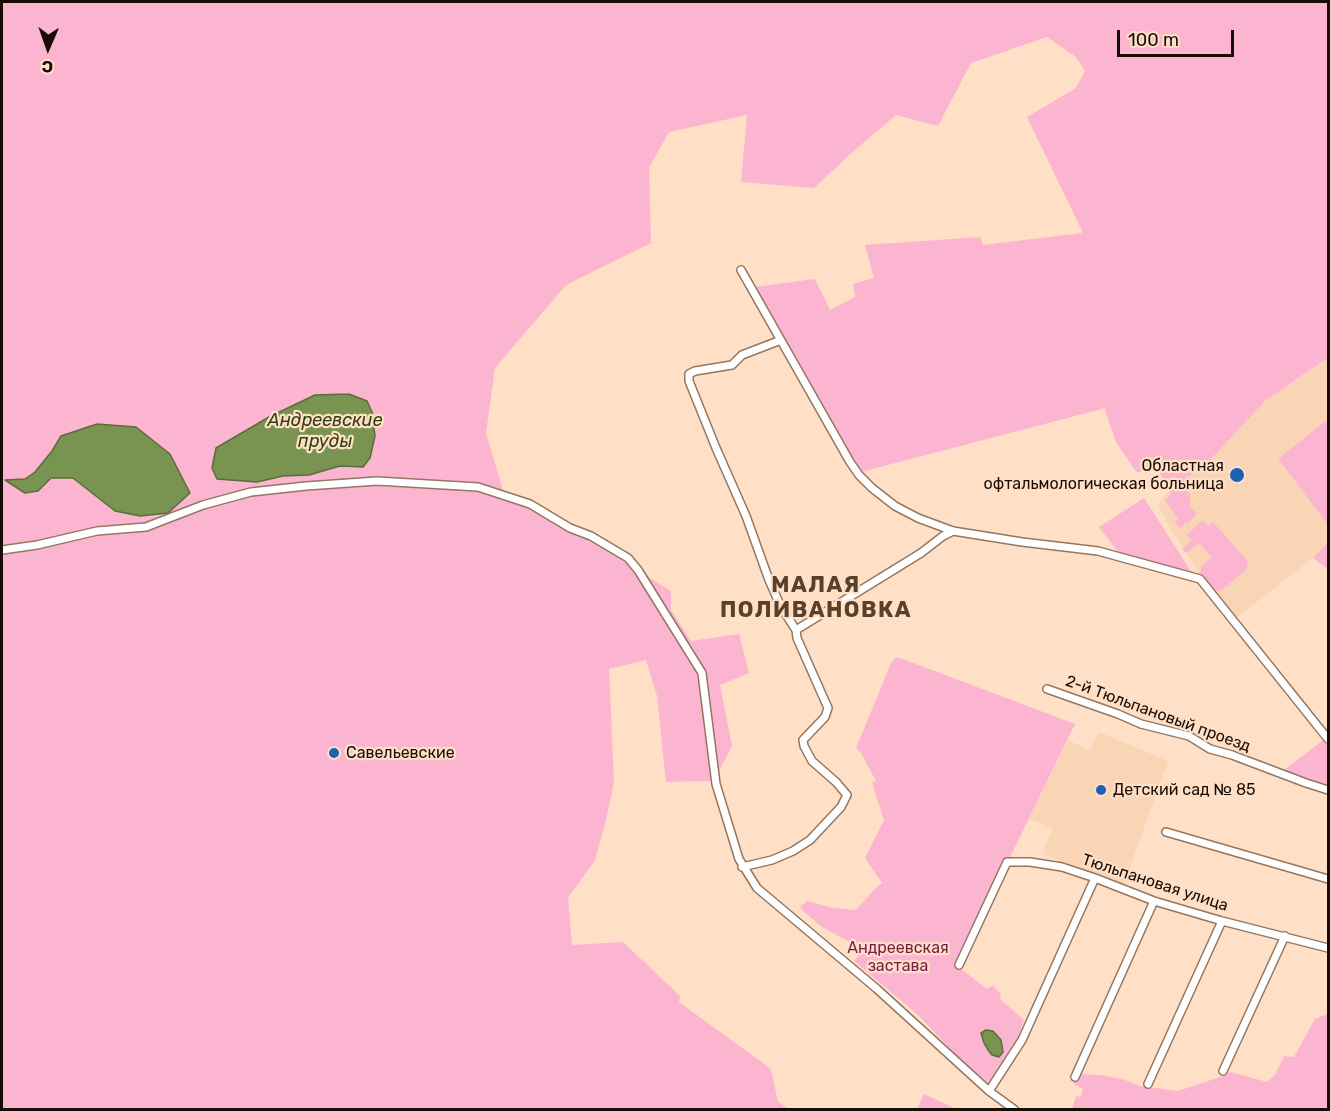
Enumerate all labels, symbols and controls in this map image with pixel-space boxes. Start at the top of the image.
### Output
north arrow [18,18,78,78]
scale bar [1120,18,1237,56]
text: 100 m [1128,29,1179,51]
text: С [41,57,53,76]
water label: Андреевские пруды [268,410,382,452]
place label: Областная офтальмологическая больница [984,456,1224,494]
marker: Областная офтальмологическая больница [1228,466,1246,484]
district label: МАЛАЯ ПОЛИВАНОВКА [720,573,912,624]
street label: 2-й Тюльпановый проезд [1063,672,1253,756]
place label: Савельевские [346,743,455,763]
marker: Савельевские [327,746,341,760]
place label: Детский сад № 85 [1113,780,1256,800]
marker: Детский сад № 85 [1094,783,1108,797]
street label: Тюльпановая улица [1079,850,1231,916]
park label: Андреевская застава [847,938,949,976]

